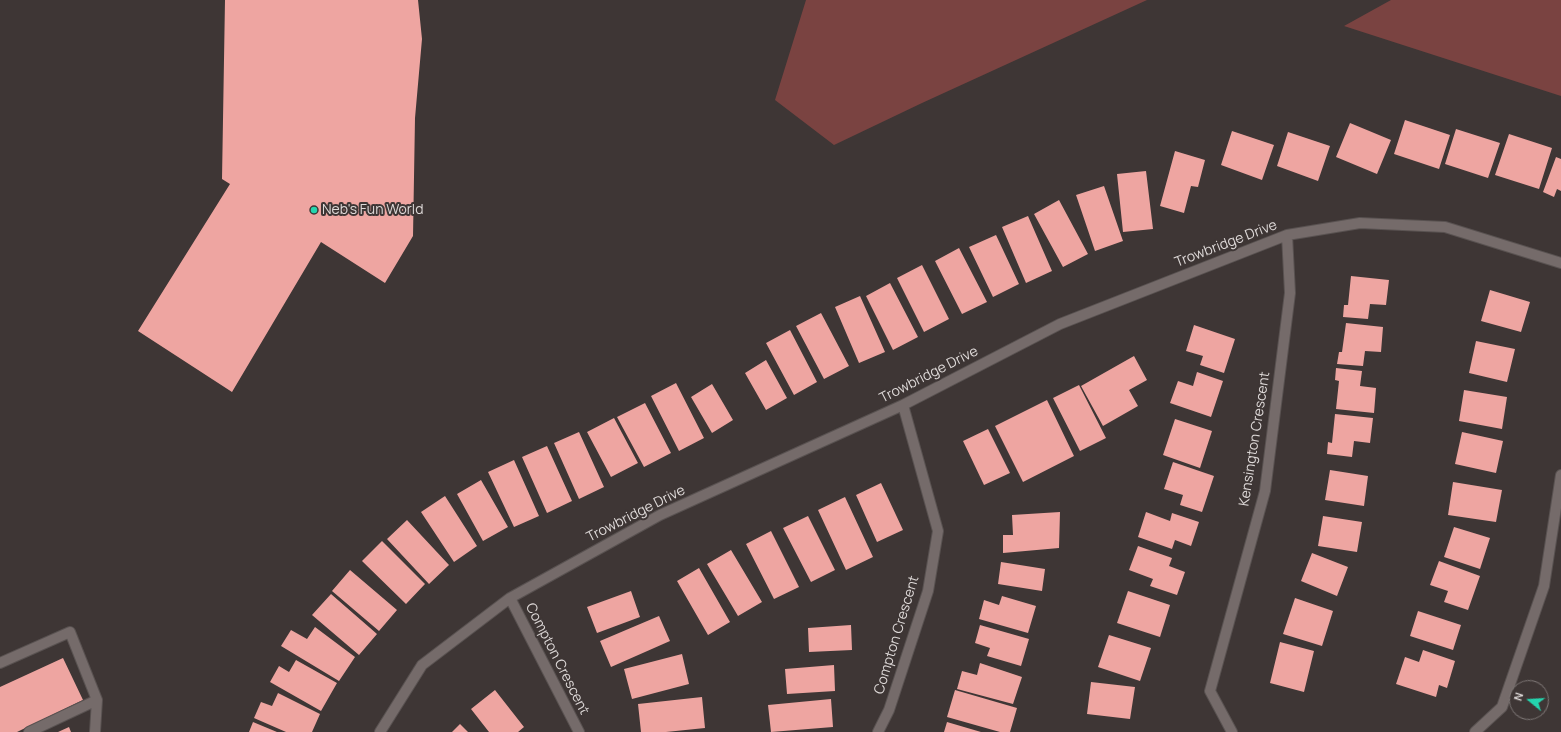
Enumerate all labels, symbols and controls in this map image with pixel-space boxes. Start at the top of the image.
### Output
place label: Neb's Fun World [322,202,423,218]
marker: Neb's Fun World [309,205,319,215]
street label: Trowbridge Drive [1172,217,1280,271]
street label: Trowbridge Drive [877,343,981,407]
street label: Kensington Crescent [1236,371,1274,507]
street label: Trowbridge Drive [584,482,688,546]
street label: Compton Crescent [871,574,923,696]
street label: Compton Crescent [522,600,592,718]
north arrow [1509,680,1549,720]
text: N [1510,690,1526,703]

